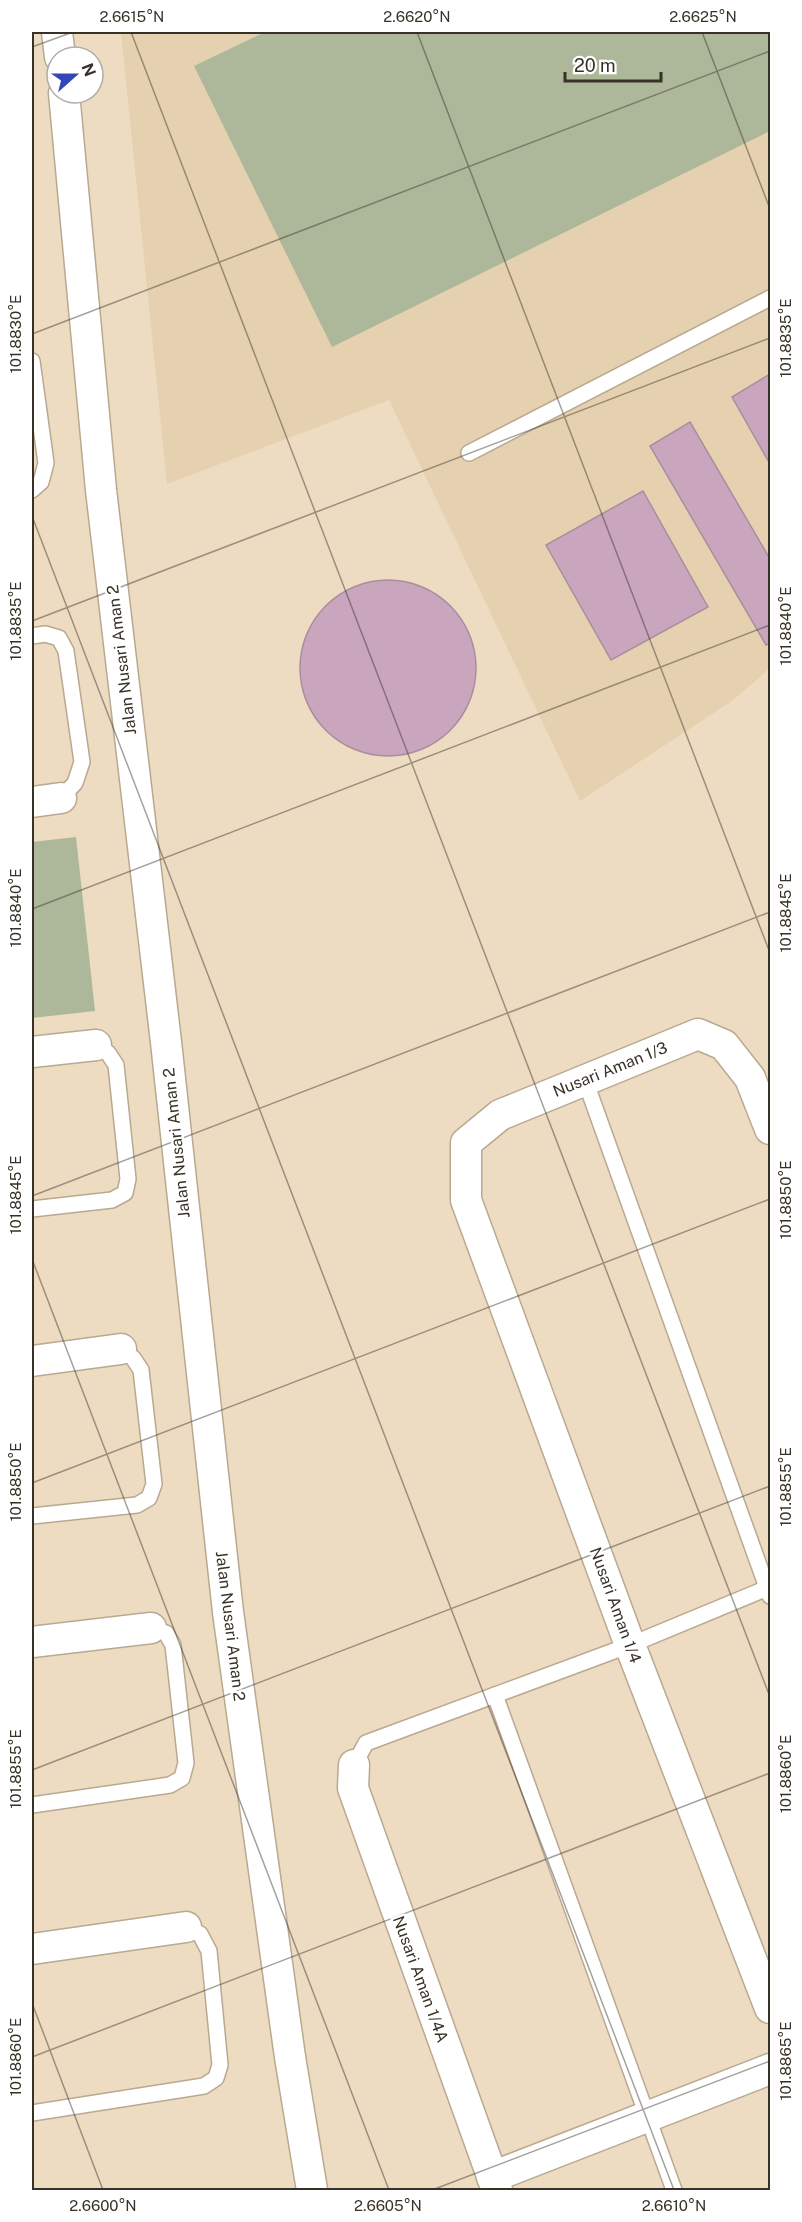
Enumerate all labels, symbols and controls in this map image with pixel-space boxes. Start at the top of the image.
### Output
text: 2.6615°N [100,8,164,25]
text: 2.6620°N [383,8,451,25]
text: 2.6625°N [669,8,737,25]
north arrow [45,45,105,105]
scale bar [565,45,661,83]
text: 20 m [574,55,616,76]
text: N [77,61,100,79]
text: 101.8830°E [7,295,24,373]
text: 101.8835°E [777,298,794,378]
text: 101.8835°E [7,581,24,661]
street label: Jalan Nusari Aman 2 [103,584,140,736]
text: 101.8840°E [777,587,794,665]
text: 101.8840°E [7,869,24,947]
text: 101.8845°E [777,873,794,953]
street label: Nusari Aman 1/3 [550,1038,670,1101]
street label: Jalan Nusari Aman 2 [159,1067,194,1219]
text: 101.8845°E [7,1155,24,1235]
text: 101.8850°E [777,1160,794,1240]
text: 101.8850°E [7,1442,24,1522]
text: 101.8855°E [777,1447,794,1527]
street label: Nusari Aman 1/4 [586,1545,645,1666]
street label: Jalan Nusari Aman 2 [212,1550,249,1702]
text: 101.8855°E [7,1729,24,1809]
text: 101.8860°E [777,1735,794,1813]
street label: Nusari Aman 1/4A [389,1913,452,2045]
text: 101.8860°E [7,2018,24,2096]
text: 101.8865°E [777,2021,794,2101]
text: 2.6600°N [69,2197,137,2214]
text: 2.6605°N [354,2197,422,2214]
text: 2.6610°N [642,2197,706,2214]

